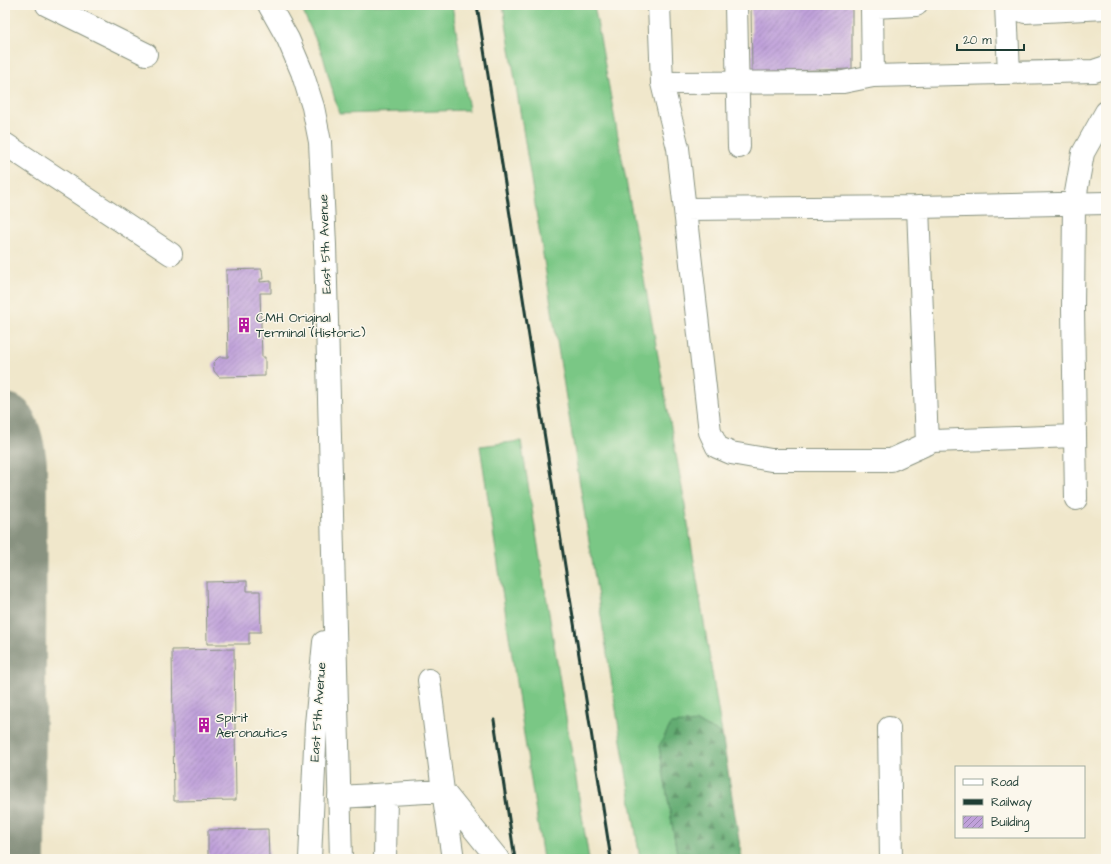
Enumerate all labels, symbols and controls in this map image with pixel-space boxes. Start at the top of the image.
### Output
scale bar [957,26,1024,52]
text: 20 m [963,32,992,49]
street label: East 5th Avenue [314,194,336,294]
place label: CMH Original Terminal (Historic) [256,309,366,342]
building icon: CMH Original Terminal (Historic) [235,316,253,334]
street label: East 5th Avenue [306,662,330,762]
place label: Spirit Aeronautics [216,709,288,742]
building icon: Spirit Aeronautics [195,716,213,734]
legend [955,766,1085,838]
text: Road [991,774,1019,791]
text: Railway [991,794,1032,812]
text: Building [991,814,1029,832]

